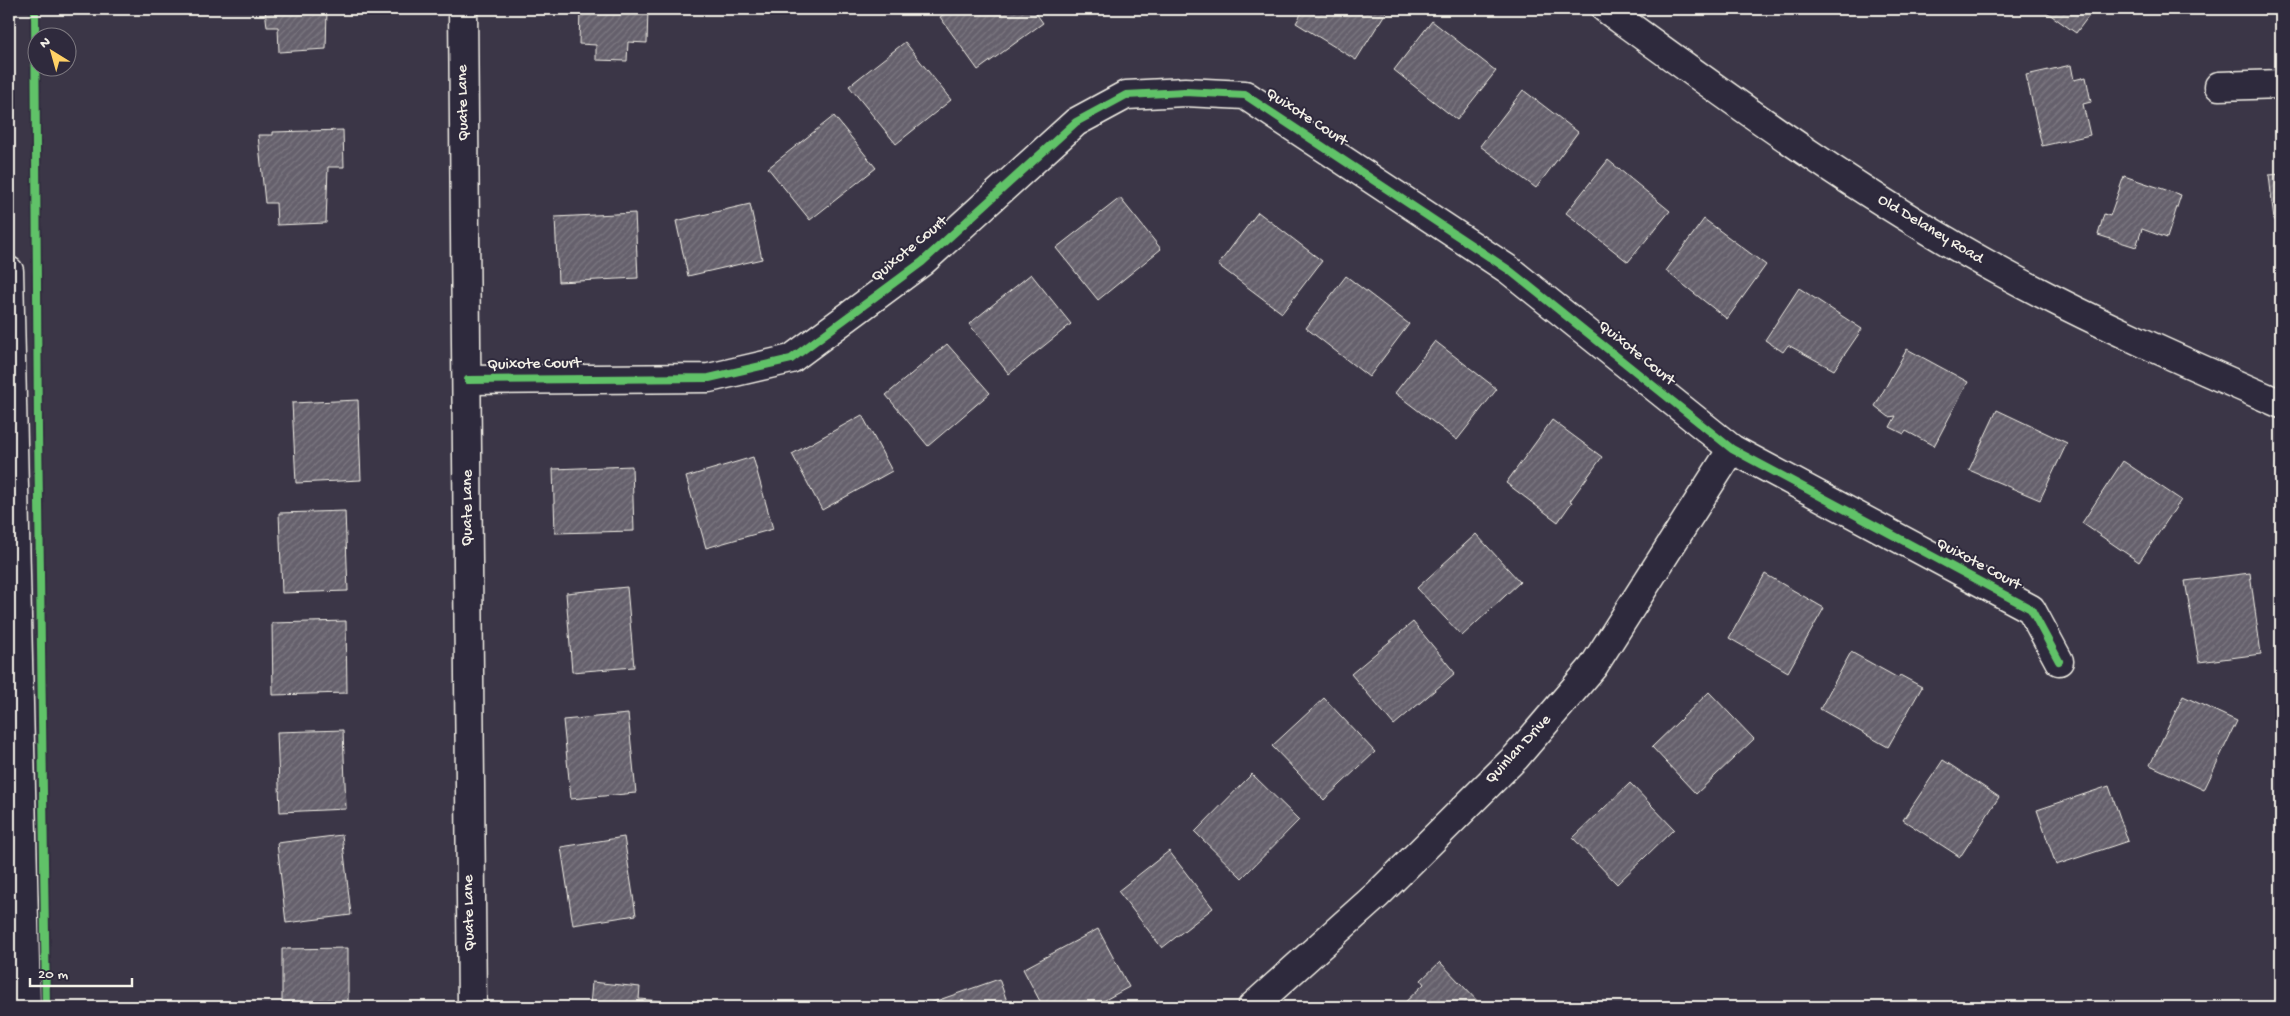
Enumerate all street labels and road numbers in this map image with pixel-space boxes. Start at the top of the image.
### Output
street label: Quate Lane [454,64,474,141]
street label: Quixote Court [1262,85,1352,152]
street label: Old Delaney Road [1874,191,1988,270]
street label: Quixote Court [868,212,953,287]
street label: Quixote Court [1594,317,1680,392]
street label: Quixote Court [487,355,582,375]
street label: Quate Lane [459,469,478,546]
street label: Quixote Court [1932,535,2025,596]
street label: Quinlan Drive [1482,711,1556,789]
street label: Quate Lane [460,874,480,951]

